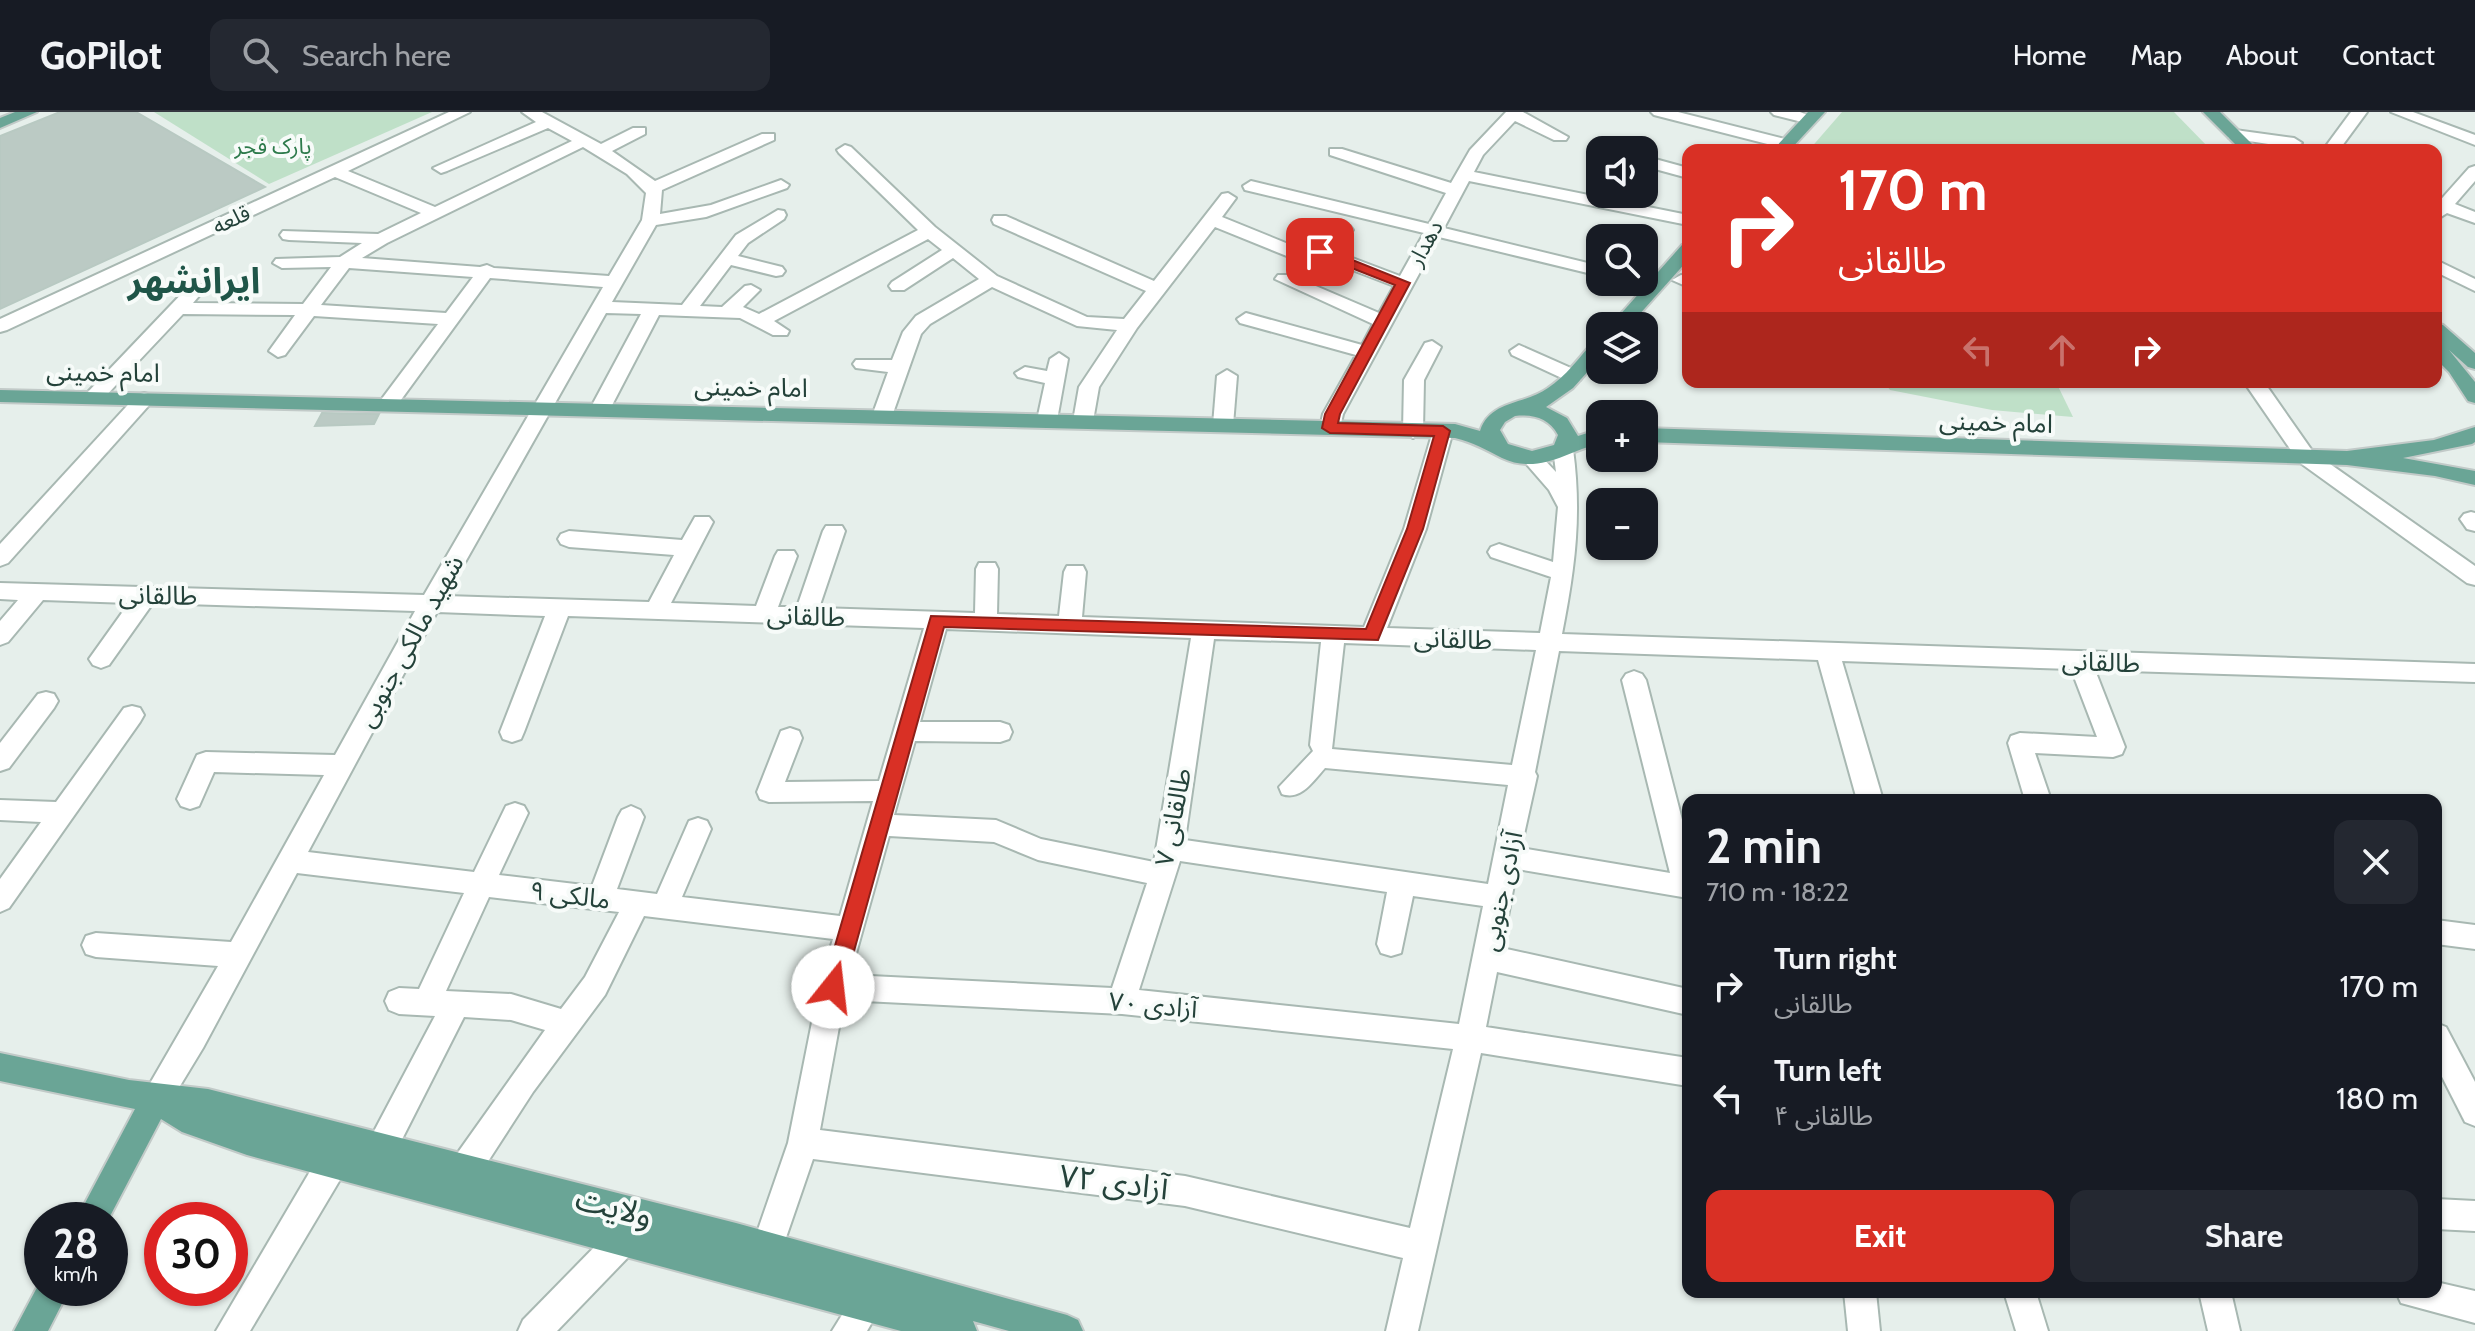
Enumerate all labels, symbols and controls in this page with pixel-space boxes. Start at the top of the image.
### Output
search box [210,19,770,91]
text: GoPilot [40,32,162,79]
icon: search [238,33,282,77]
text: Search here [302,37,451,74]
text: Home [2013,38,2086,72]
text: Map [2130,38,2182,72]
text: About [2226,38,2298,72]
text: Contact [2342,38,2435,72]
park label: پارک فجر [234,133,311,161]
map controls [1586,136,1658,560]
button: sound [1586,136,1658,208]
text: 170 m [1838,156,1988,224]
icon: right [1706,176,1810,280]
street label: قلعه [208,199,254,240]
street label: دهدار [1401,216,1449,272]
pin [1286,218,1354,286]
button: search [1586,224,1658,296]
icon: arrive [1298,230,1342,274]
text: طالقانی [1838,238,1947,282]
district label: ایرانشهر [126,258,260,302]
button: layers [1586,312,1658,384]
icon: left [1956,328,2000,372]
icon: ahead [2040,328,2084,372]
icon: right [2124,328,2168,372]
street label: امام خمینی [46,355,160,393]
street label: امام خمینی [694,370,808,408]
button: + [1586,400,1658,472]
street label: امام خمینی [1938,404,2053,444]
button: − [1586,488,1658,560]
street label: شهید مالکی جنوبی [350,549,470,733]
street label: طالقانی [118,578,198,612]
street label: طالقانی [766,599,846,633]
street label: طالقانی [1413,622,1493,656]
street label: طالقانی [2061,645,2141,679]
street label: طالقانی ۷ [1148,765,1198,869]
text: 2 min [1706,817,1822,875]
button: close [2334,820,2418,904]
street label: آزادی جنوبی [1473,827,1530,954]
street label: مالکی ۹ [528,874,612,916]
text: 710 m · 18:22 [1706,876,1849,908]
text: Turn right [1774,940,1897,977]
position arrow [791,945,875,1029]
icon: right [1706,964,1750,1008]
text: 170 m [2339,968,2418,1005]
street label: آزادی ۷۰ [1107,985,1200,1025]
text: طالقانی [1774,988,1853,1020]
text: Turn left [1774,1052,1882,1089]
icon: left [1706,1076,1750,1120]
text: 180 m [2336,1080,2418,1117]
text: طالقانی ۴ [1774,1100,1873,1132]
street label: آزادی ۷۲ [1057,1155,1172,1208]
street label: ولایت [572,1178,656,1235]
button: Exit [1706,1190,2054,1282]
button: Share [2070,1190,2418,1282]
speed limit sign: 30 [144,1202,248,1306]
text: 28 [53,1219,99,1268]
text: km/h [54,1262,98,1286]

